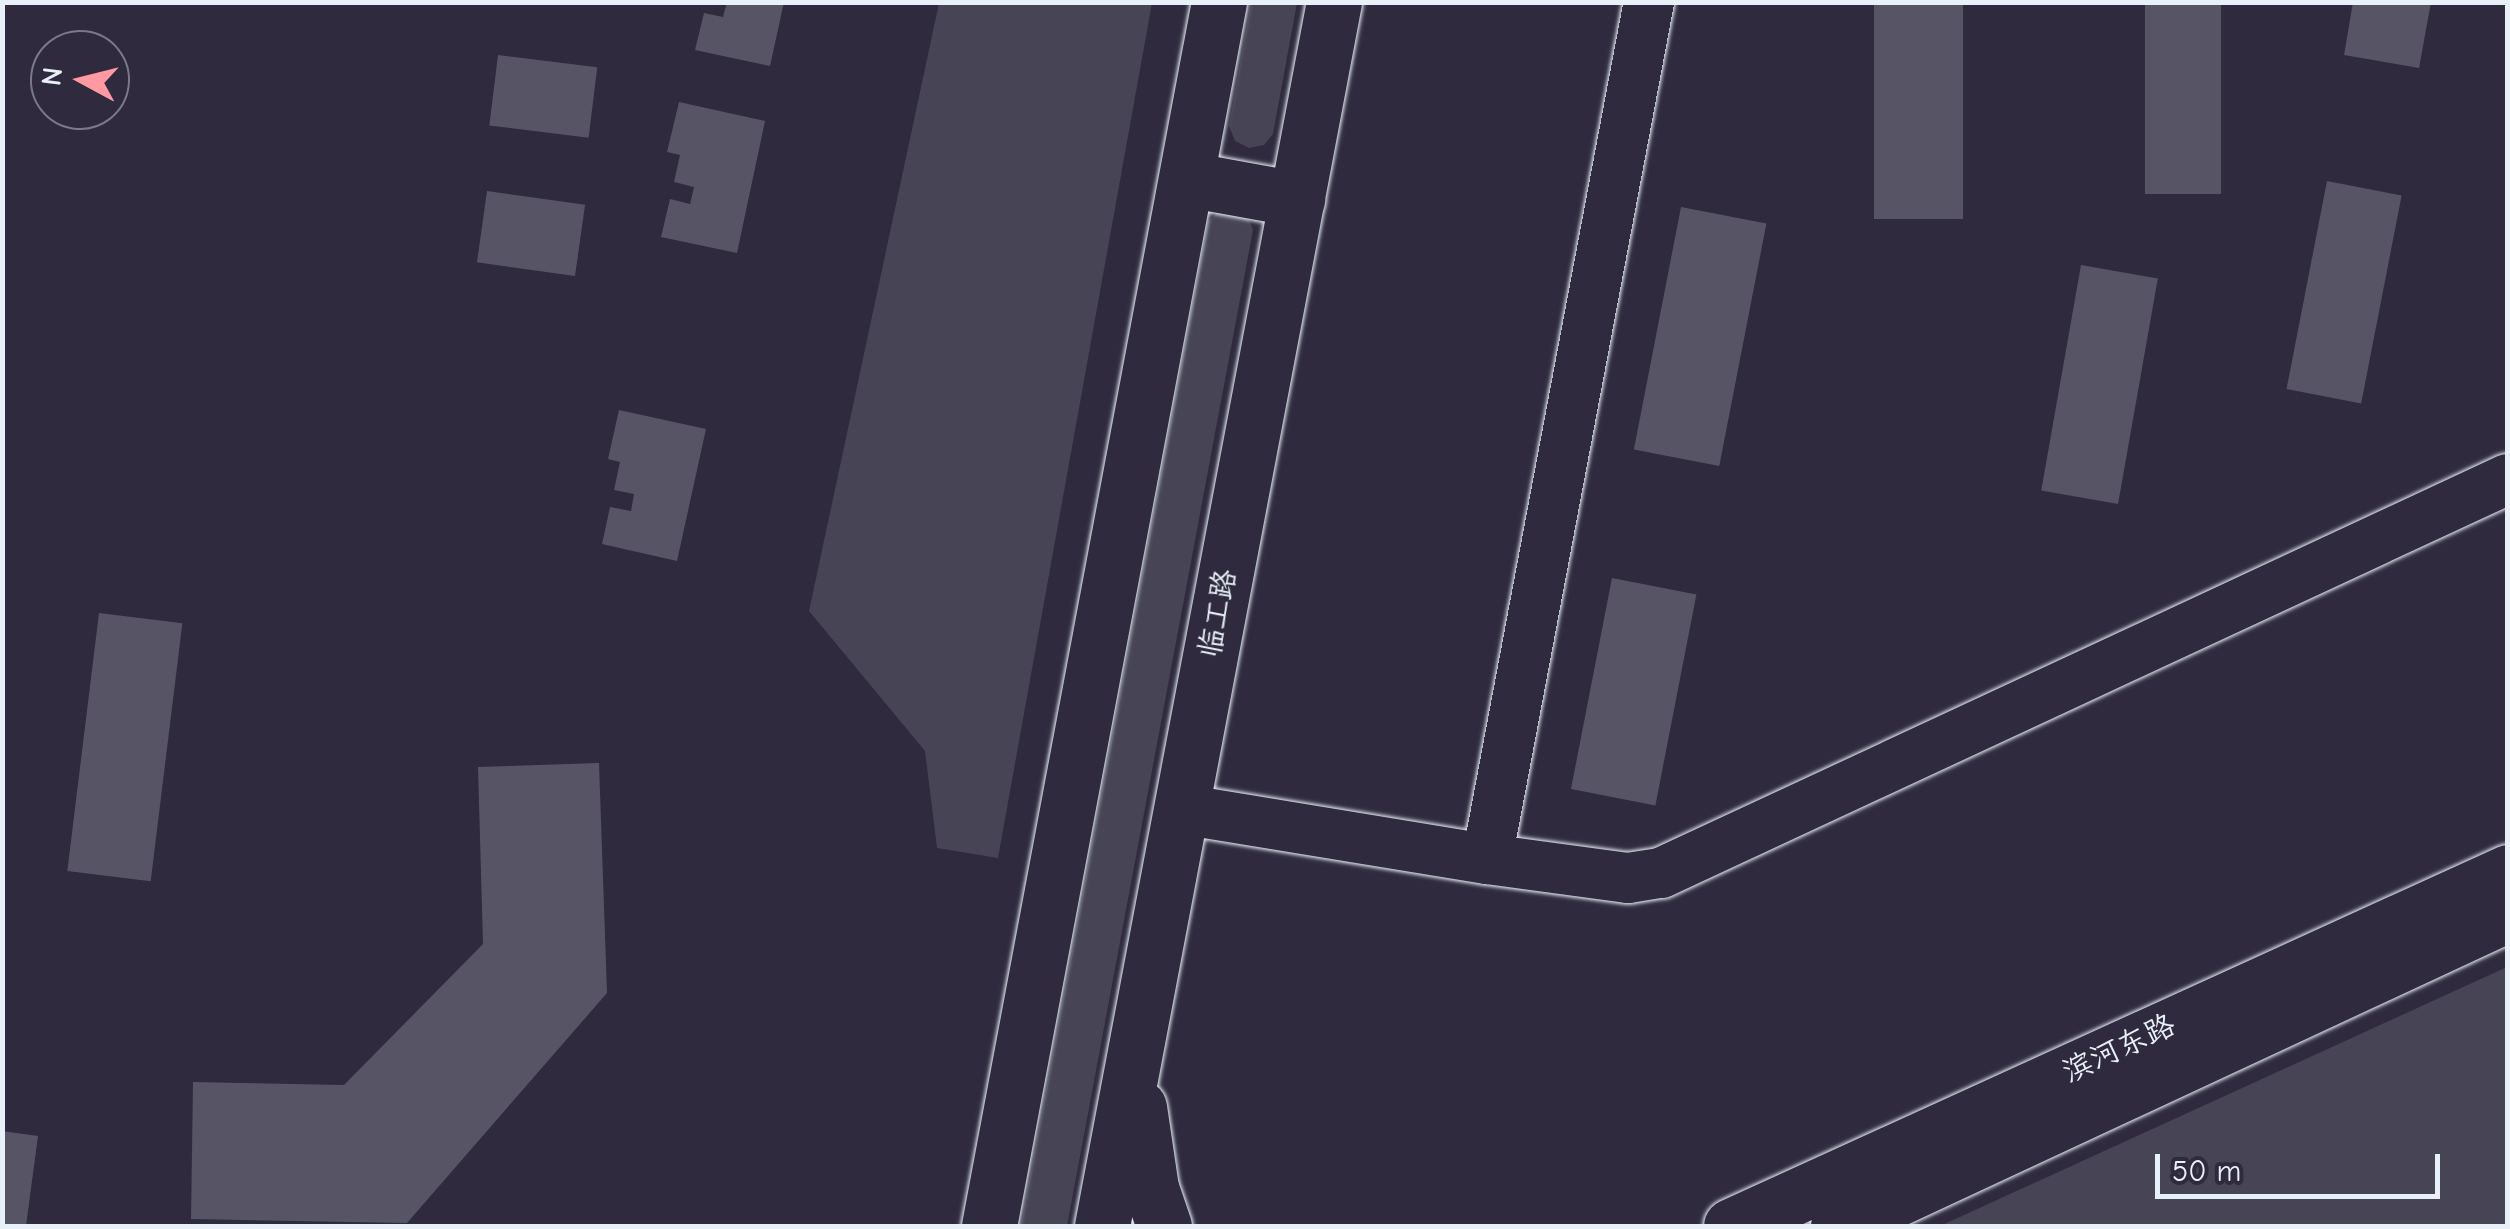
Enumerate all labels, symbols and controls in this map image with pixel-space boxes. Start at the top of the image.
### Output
north arrow [30,30,130,130]
text: N [35,66,69,88]
street label: 临工路 [1192,566,1244,662]
street label: 滨河东路 [2057,1007,2181,1091]
scale bar [2160,1134,2445,1196]
text: 50 m [2172,1154,2241,1189]

